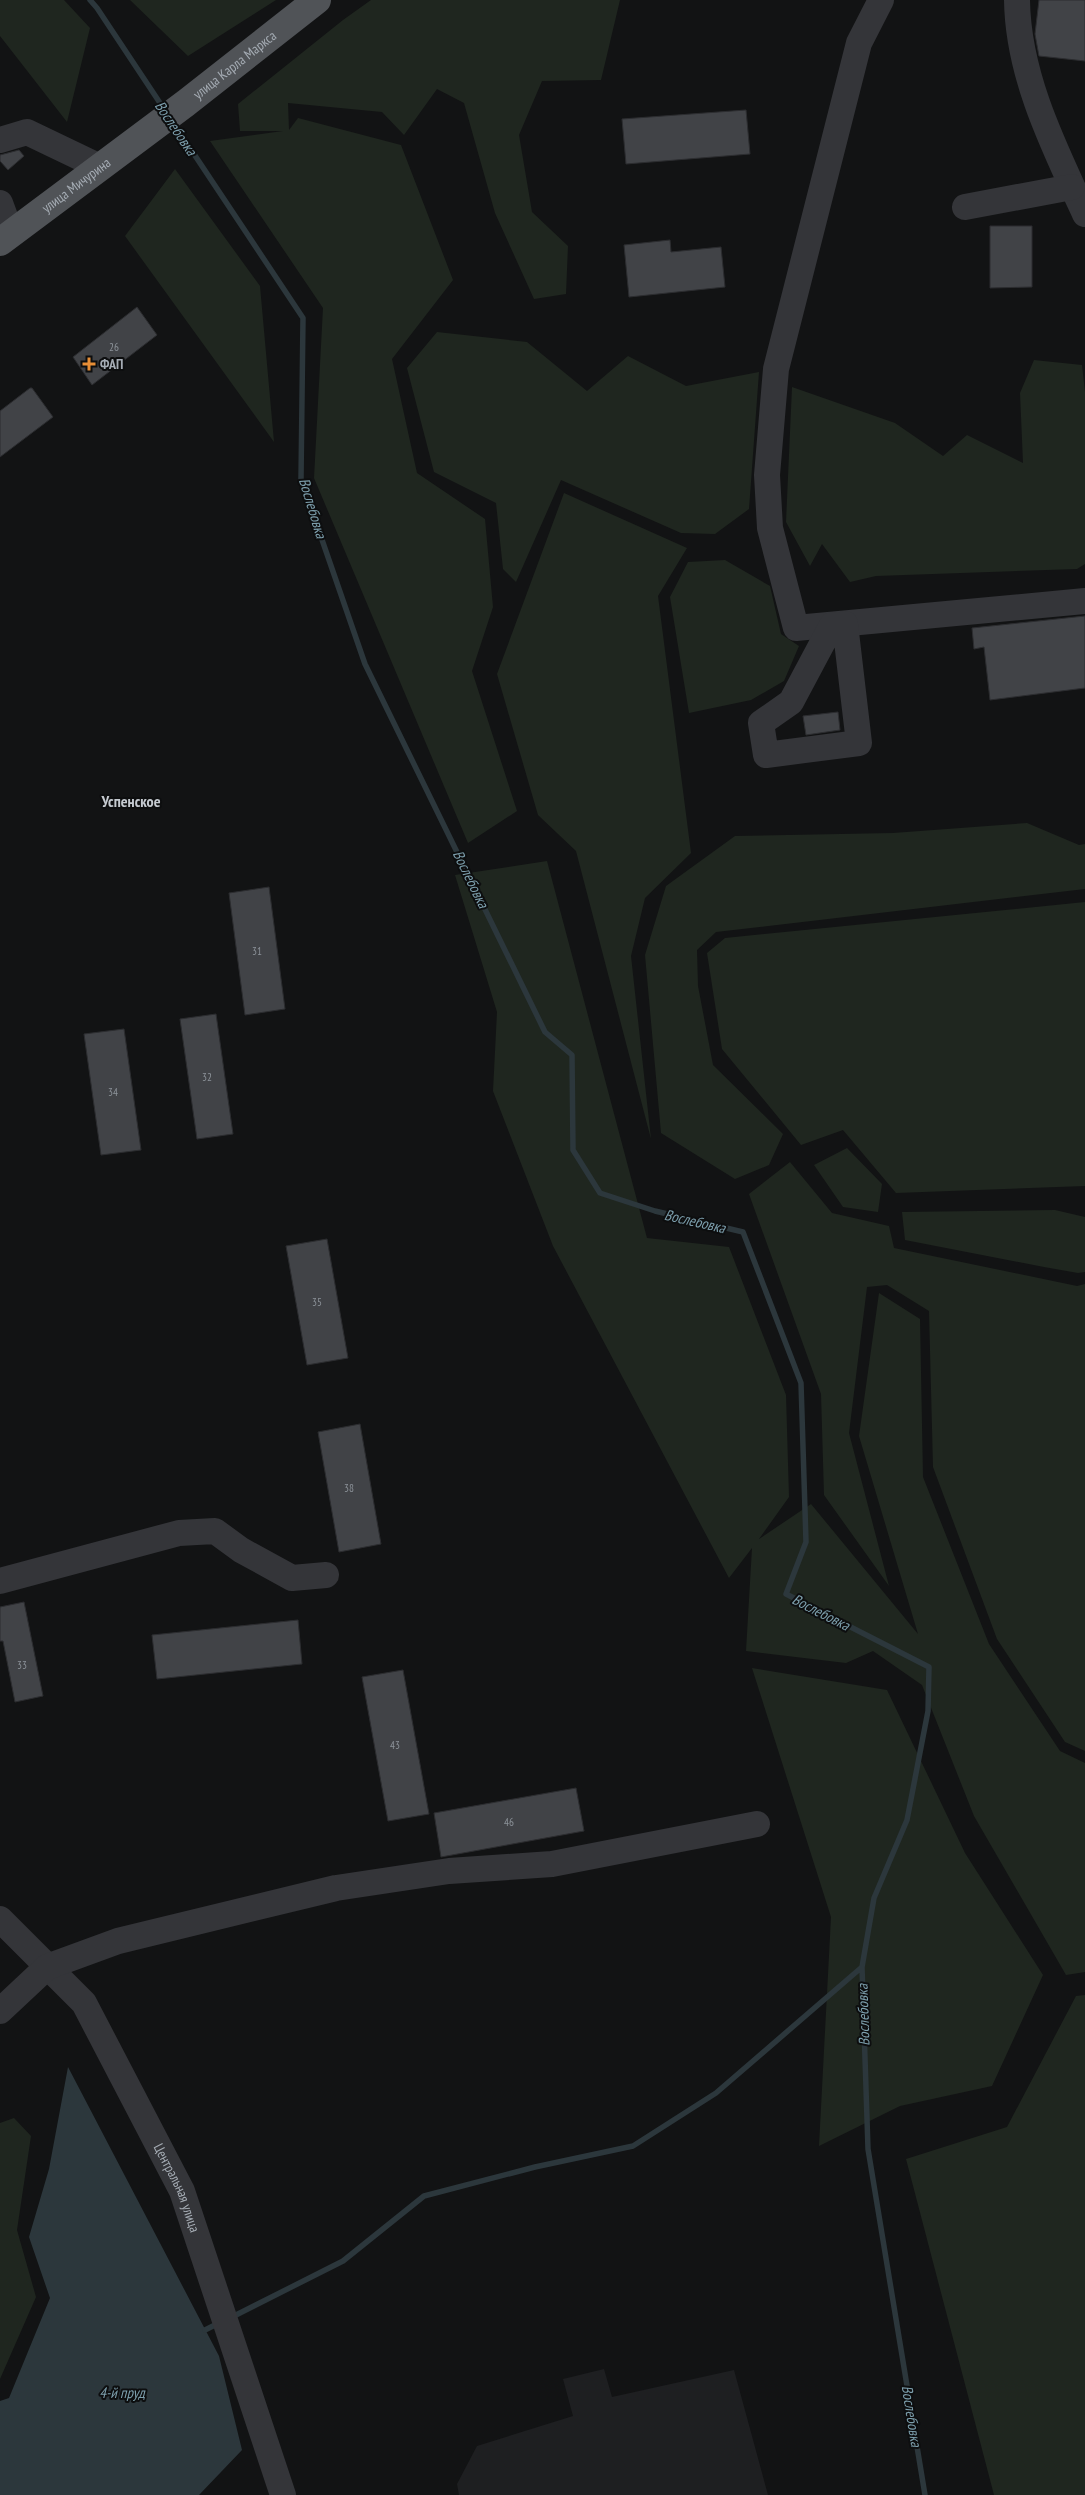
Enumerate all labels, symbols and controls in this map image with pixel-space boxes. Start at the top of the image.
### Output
street label: улица Карла Маркса [189,26,280,103]
water label: Вослебовка [151,97,202,160]
street label: улица Мичурина [38,154,114,217]
house number: 26 [109,340,119,354]
place label: ФАП [100,355,123,373]
marker: ФАП [82,357,96,371]
water label: Вослебовка [295,476,331,541]
district label: Успенское [100,791,161,811]
water label: Вослебовка [449,847,494,912]
house number: 31 [252,944,262,958]
house number: 32 [202,1070,212,1084]
house number: 34 [108,1085,118,1099]
water label: Вослебовка [663,1205,728,1237]
house number: 35 [312,1295,322,1309]
house number: 38 [344,1481,354,1495]
water label: Вослебовка [789,1589,854,1635]
house number: 33 [17,1658,27,1672]
house number: 43 [390,1738,400,1752]
house number: 46 [504,1815,514,1829]
water label: Вослебовка [852,1983,874,2046]
street label: Центральная улица [150,2140,204,2235]
water label: 4-й пруд [99,2383,146,2402]
water label: Вослебовка [898,2384,926,2449]

